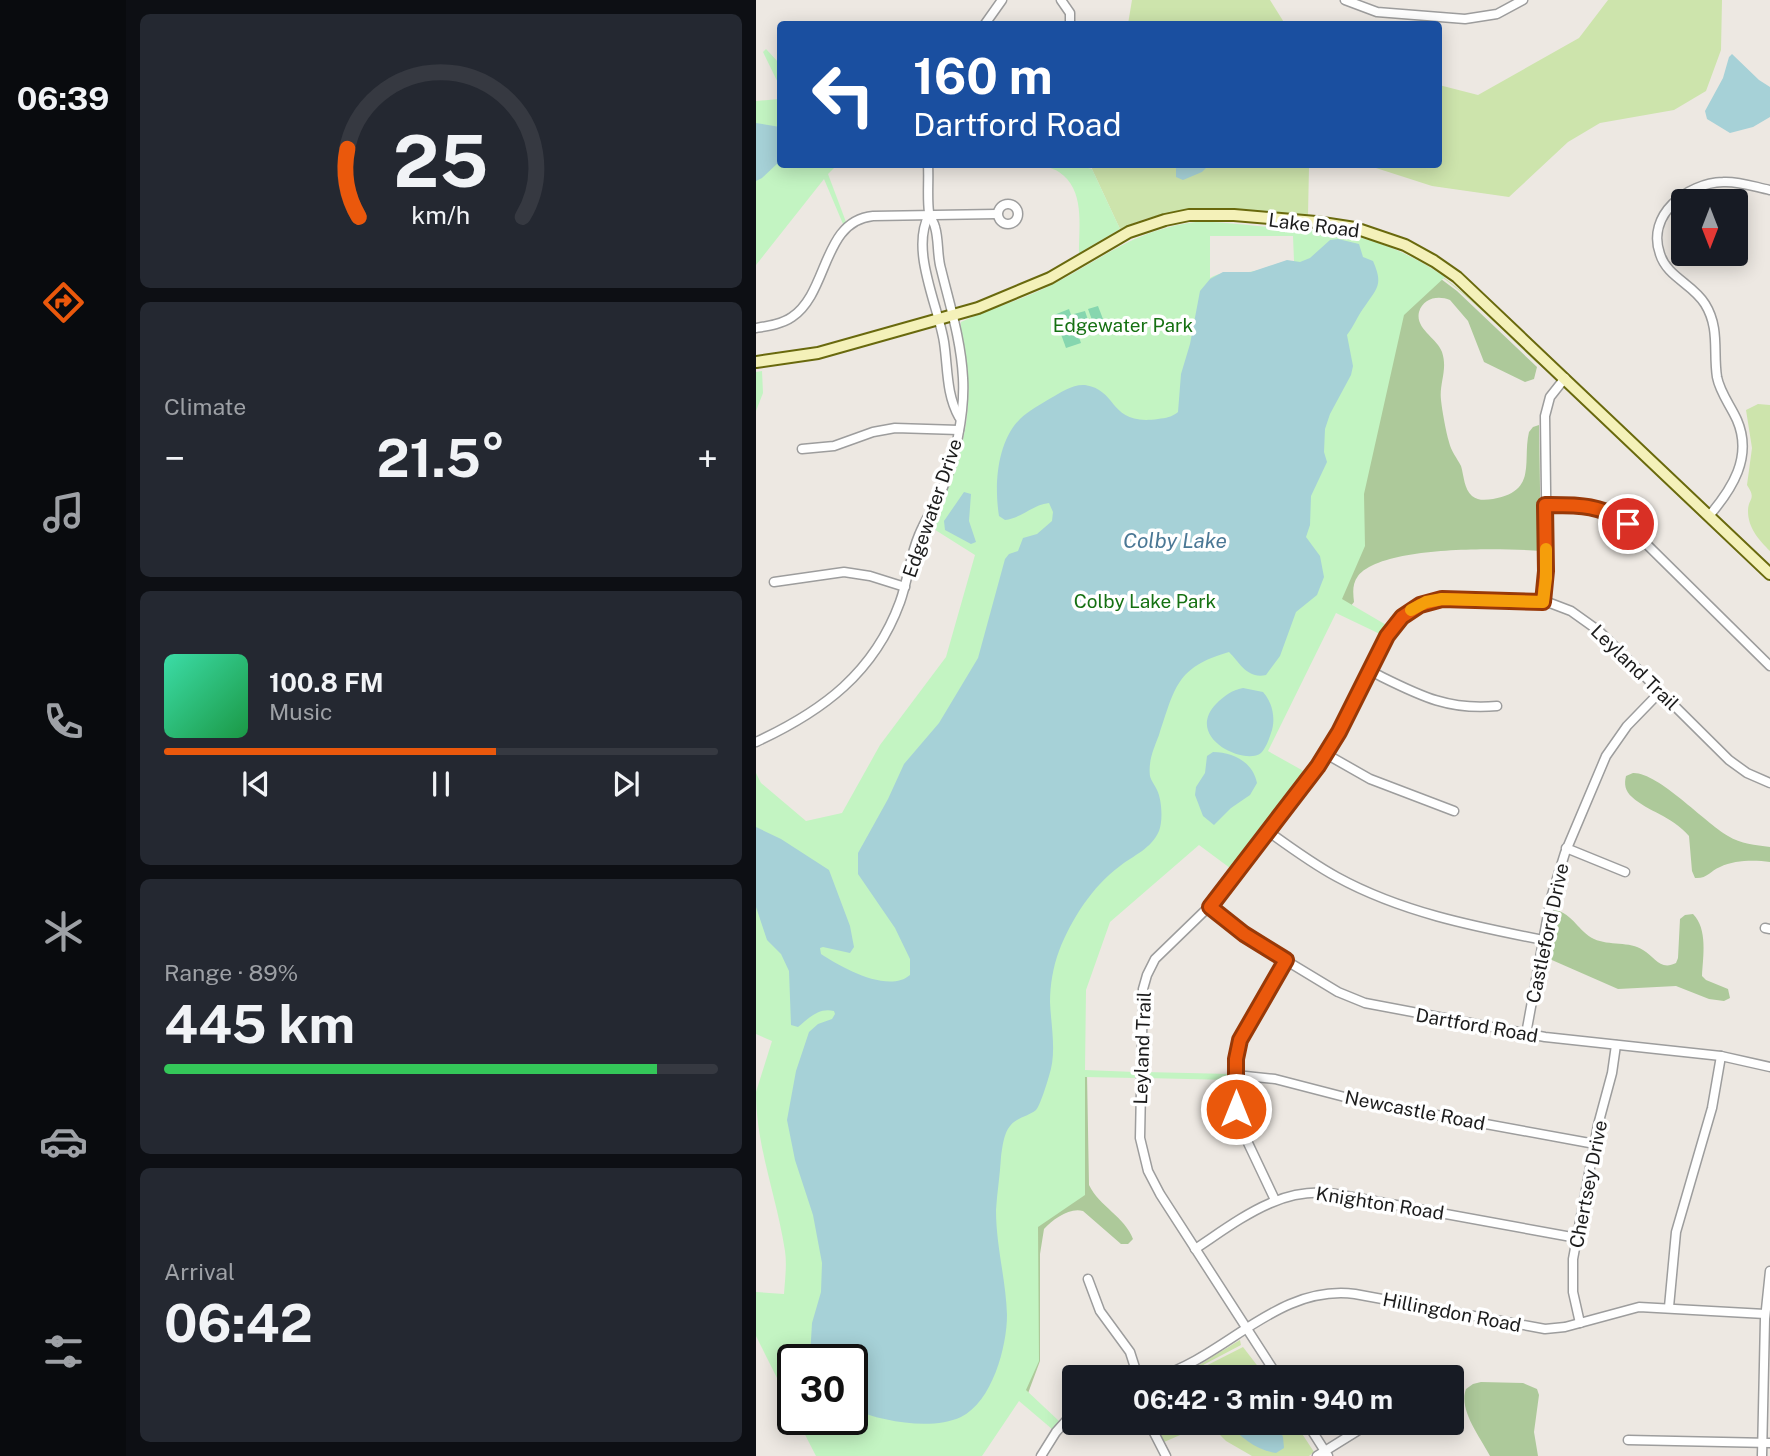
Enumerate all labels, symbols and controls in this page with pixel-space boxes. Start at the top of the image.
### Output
text: 160 m [913,47,1053,105]
icon: left [798,49,889,140]
text: 06:39 [17,80,109,117]
text: Dartford Road [913,106,1122,143]
text: 25 [393,119,489,204]
north arrow [1671,189,1748,266]
map controls [1671,189,1748,266]
text: km/h [412,200,470,230]
street label: Lake Road [1267,208,1361,242]
icon: directions [39,278,88,327]
park label: Edgewater Park [1053,314,1193,336]
text: Climate [164,393,246,420]
text: 21.5° [376,428,506,489]
text: − [164,436,185,481]
text: + [697,436,718,481]
street label: Edgewater Drive [898,436,966,580]
icon: music [39,488,88,537]
pin [1598,494,1658,554]
icon: arrive [1609,505,1647,543]
water label: Colby Lake [1123,528,1227,553]
park label: Colby Lake Park [1074,590,1217,612]
street label: Leyland Trail [1587,620,1683,714]
text: 100.8 FM [269,667,384,698]
icon: phone [39,697,88,746]
text: Music [269,698,333,725]
icon: previous [237,765,275,803]
icon: pause [422,765,460,803]
icon: next [607,765,645,803]
street label: Castleford Drive [1521,861,1573,1005]
icon: climate [39,907,88,956]
text: Range · 89% [164,959,298,986]
street label: Leyland Trail [1129,991,1155,1105]
text: 445 km [164,994,355,1055]
street label: Dartford Road [1414,1003,1540,1047]
position arrow [1199,1072,1273,1146]
street label: Newcastle Road [1343,1086,1487,1134]
icon: car [39,1117,88,1166]
street label: Chertsey Drive [1565,1118,1611,1250]
street label: Knighton Road [1314,1182,1446,1224]
text: Arrival [164,1258,235,1285]
street label: Hillingdon Road [1381,1288,1523,1336]
text: 06:42 [164,1293,313,1354]
icon: filters [39,1327,88,1376]
speed limit sign: 30 [777,1344,868,1435]
text: 06:42 · 3 min · 940 m [1133,1384,1393,1415]

